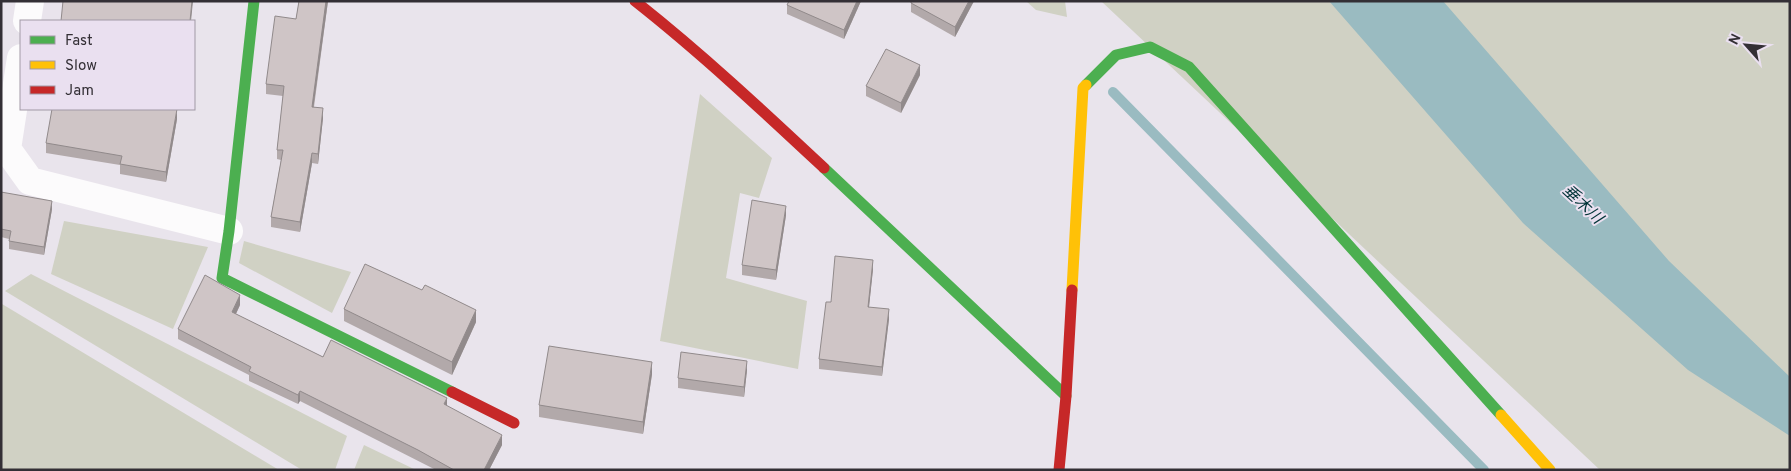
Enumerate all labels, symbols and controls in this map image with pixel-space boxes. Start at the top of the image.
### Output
legend [20,20,195,110]
north arrow [1721,20,1771,70]
text: N [1726,31,1746,48]
text: Fast [65,32,93,51]
text: Slow [65,57,97,76]
text: Jam [65,82,94,101]
water label: 垂木川 [1558,181,1608,230]

